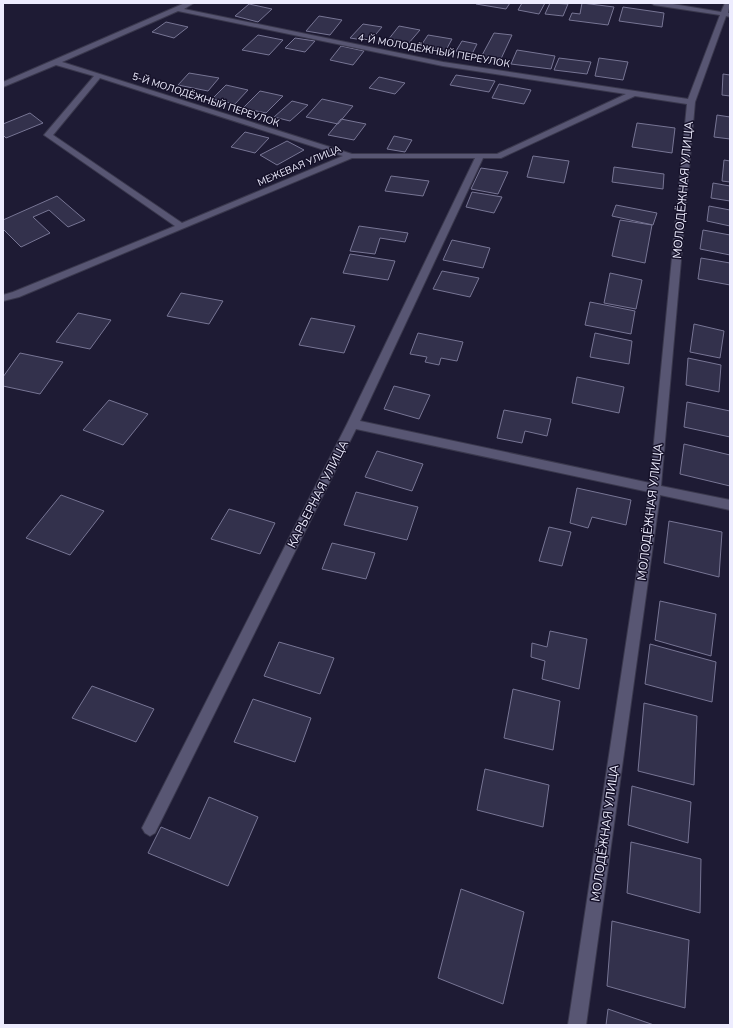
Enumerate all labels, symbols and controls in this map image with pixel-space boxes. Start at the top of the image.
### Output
street label: 4-Й МОЛОДЁЖНЫЙ ПЕРЕУЛОК [357,31,512,71]
street label: 5-Й МОЛОДЁЖНЫЙ ПЕРЕУЛОК [130,69,282,131]
street label: МОЛОДЁЖНАЯ УЛИЦА [669,120,697,259]
street label: МЕЖЕВАЯ УЛИЦА [255,142,344,190]
street label: КАРЬЕРНАЯ УЛИЦА [284,437,352,551]
street label: МОЛОДЁЖНАЯ УЛИЦА [634,442,666,581]
street label: МОЛОДЁЖНАЯ УЛИЦА [587,763,623,902]

